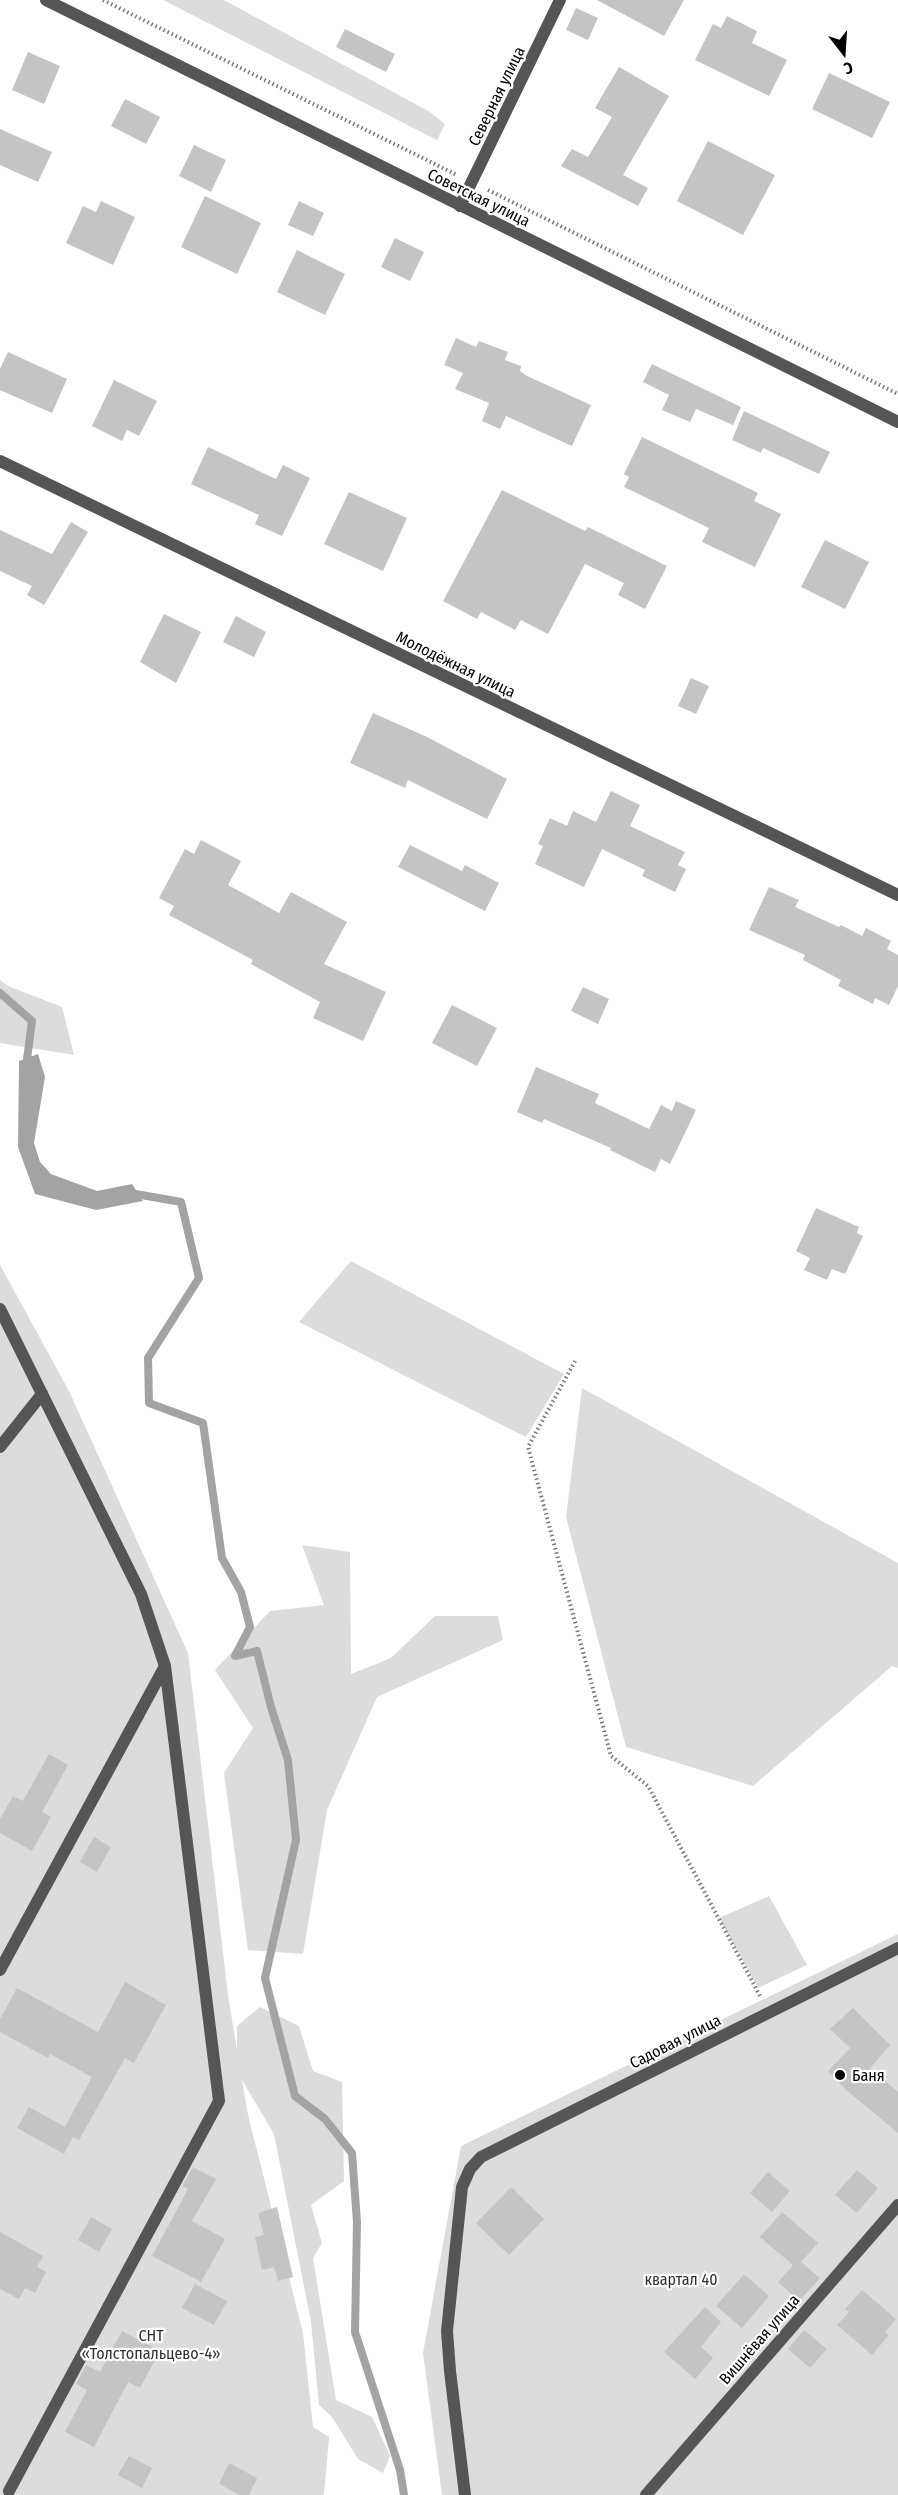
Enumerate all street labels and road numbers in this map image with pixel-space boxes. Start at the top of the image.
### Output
street label: Северная улица [464,43,529,149]
street label: Советская улица [424,164,533,231]
street label: Молодёжная улица [393,627,519,702]
street label: Садовая улица [626,2010,724,2073]
street label: Вишнёвая улица [715,2290,804,2388]

